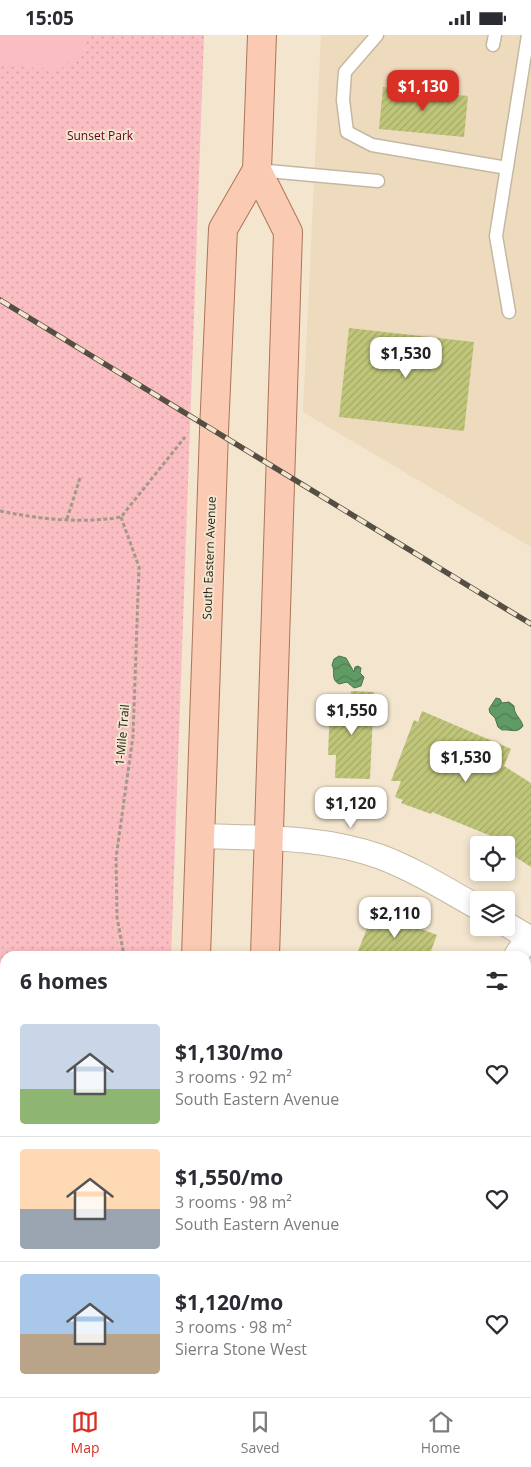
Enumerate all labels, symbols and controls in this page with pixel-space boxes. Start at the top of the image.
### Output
text: 15:05 [25,5,74,31]
pin: $1,130 [382,69,464,112]
text: $1,130 [398,75,448,97]
park label: Sunset Park [67,127,134,144]
pin: $1,530 [365,337,447,379]
text: $1,530 [381,342,431,364]
street label: South Eastern Avenue [198,496,220,620]
pin: $1,550 [311,693,393,736]
text: $1,550 [327,699,377,721]
street label: 1-Mile Trail [111,704,133,766]
pin: $1,530 [425,741,507,783]
text: $1,530 [441,746,491,768]
pin: $1,120 [310,787,392,829]
text: $1,120 [326,792,376,814]
map controls [470,836,515,936]
button: locate [470,836,515,881]
button: layers [470,891,515,936]
pin: $2,110 [354,897,436,939]
text: $2,110 [370,902,420,924]
text: 6 homes [20,967,108,995]
icon: filters [483,967,511,995]
text: $1,130/mo [175,1038,283,1066]
icon: home [60,1044,120,1104]
icon: heart [483,1060,511,1088]
text: 3 rooms · 92 m² [175,1066,292,1088]
text: South Eastern Avenue [175,1088,339,1110]
text: $1,550/mo [175,1163,283,1191]
icon: home [60,1169,120,1229]
icon: heart [483,1185,511,1213]
text: 3 rooms · 98 m² [175,1191,292,1213]
text: South Eastern Avenue [175,1213,339,1235]
text: $1,120/mo [175,1288,283,1316]
icon: home [60,1294,120,1354]
icon: heart [483,1310,511,1338]
text: 3 rooms · 98 m² [175,1316,292,1338]
text: Sierra Stone West [175,1338,307,1360]
tab: Map [71,1408,100,1457]
tab: Saved [241,1408,280,1457]
tab: Home [421,1408,460,1457]

